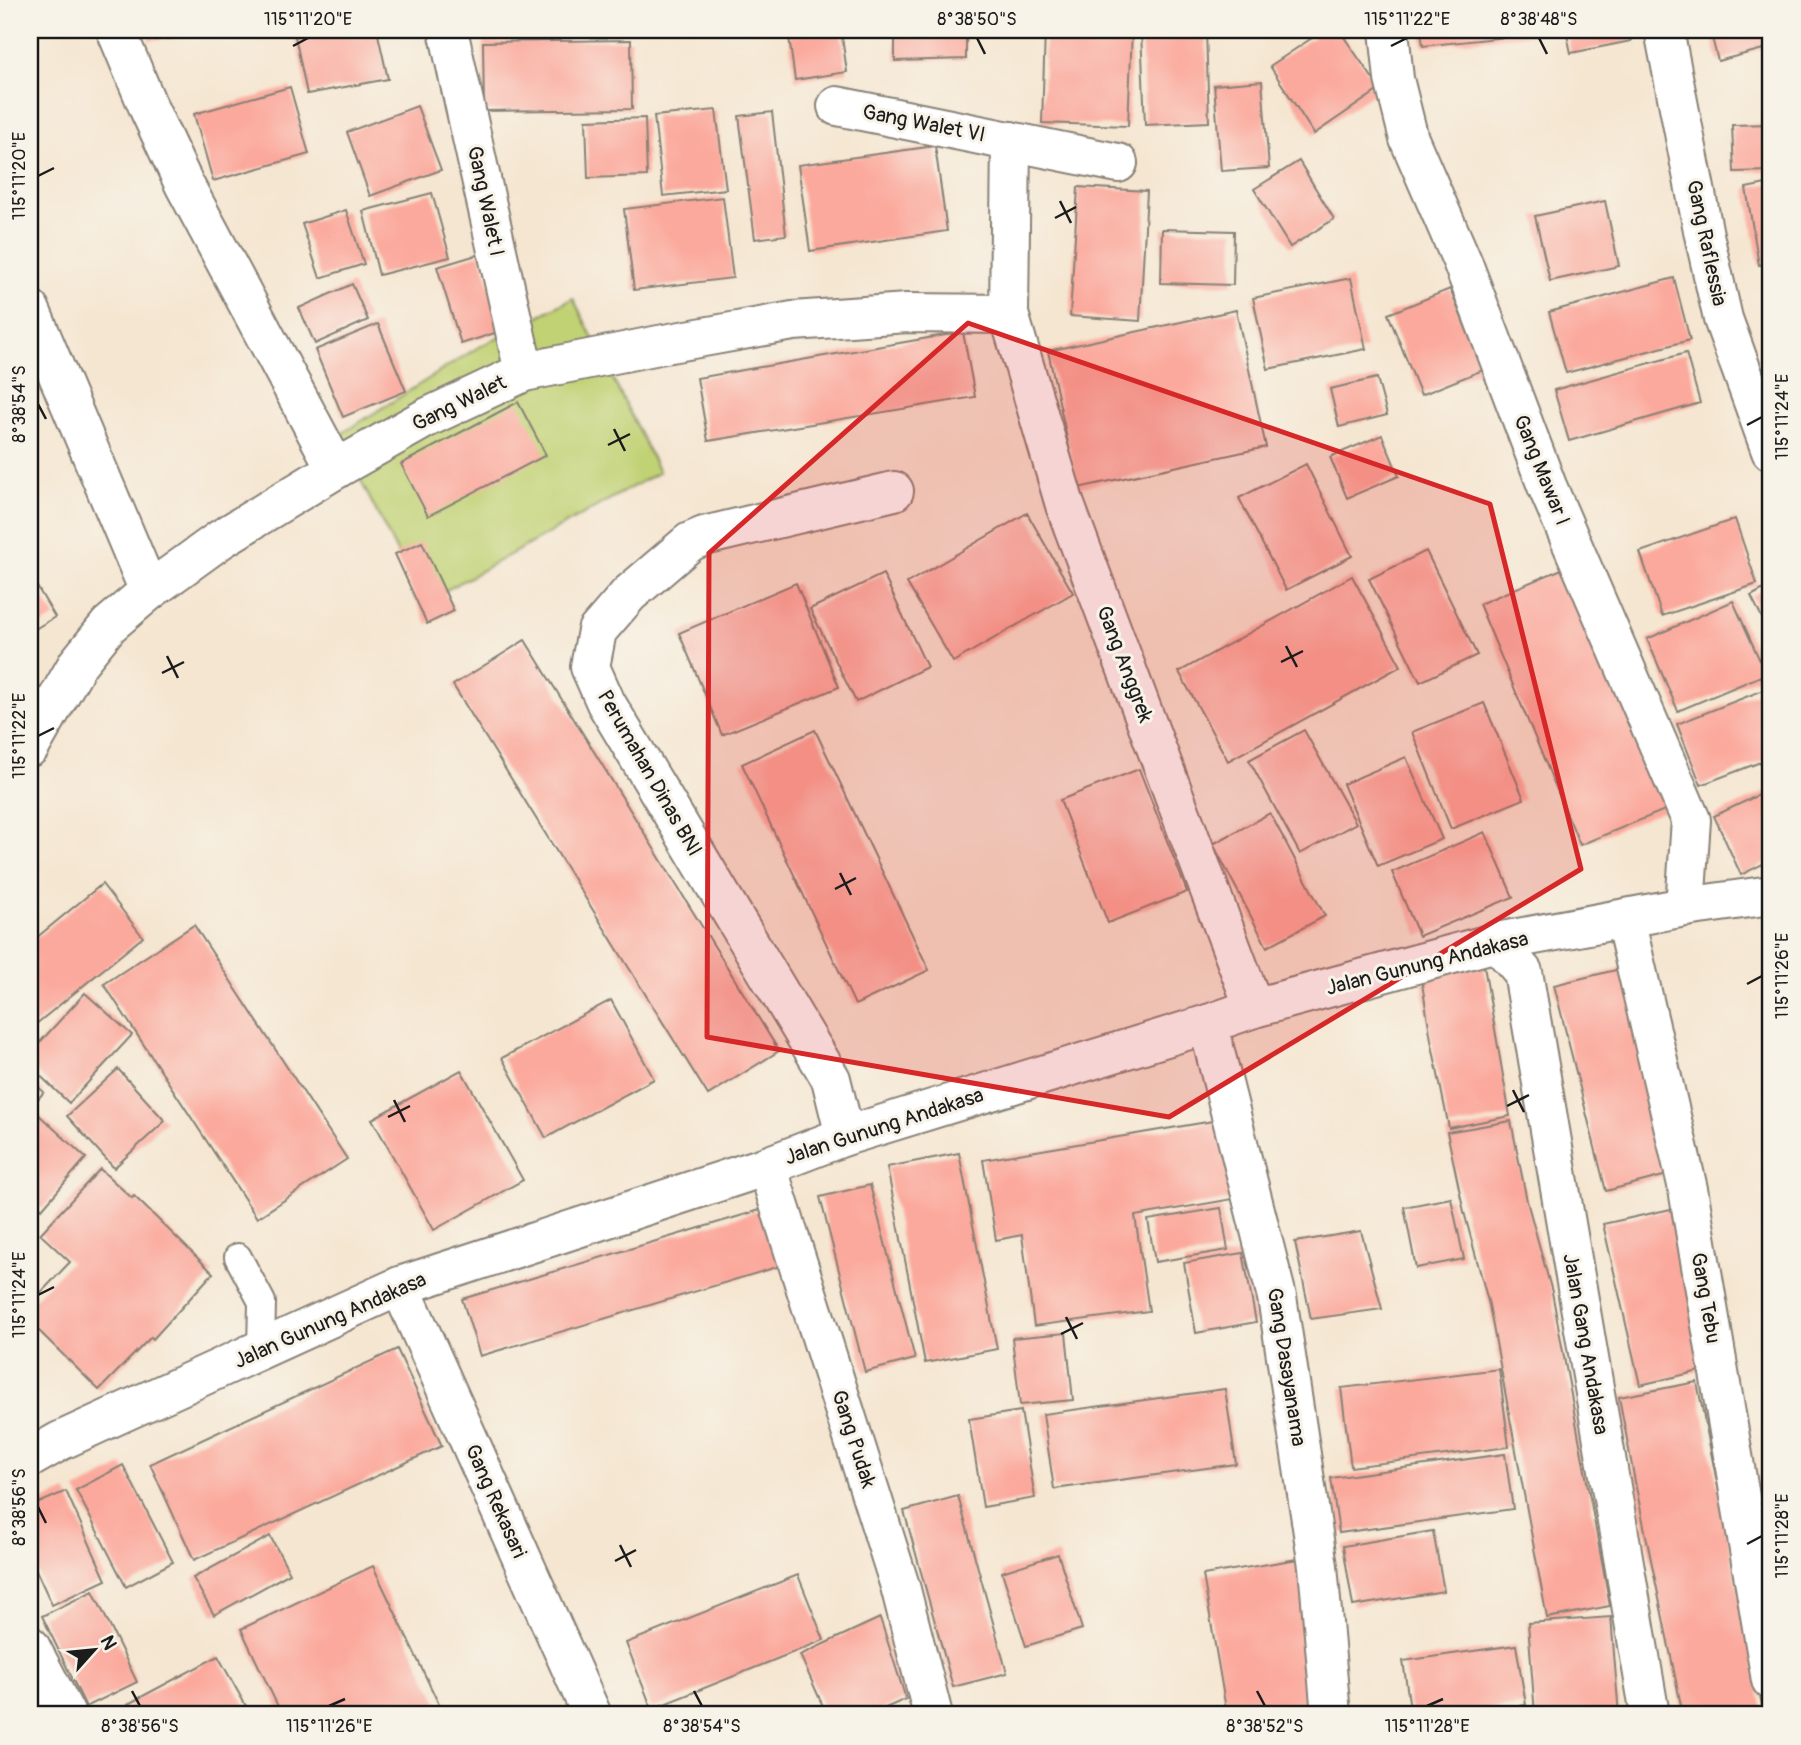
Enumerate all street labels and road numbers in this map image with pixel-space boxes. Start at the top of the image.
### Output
street label: Gang Walet VI [860,98,988,149]
street label: Gang Walet I [461,143,510,259]
street label: Gang Raflessia [1680,178,1733,309]
street label: Gang Walet [408,369,511,438]
street label: Gang Mawar I [1507,411,1576,529]
street label: Gang Anggrek [1090,602,1159,727]
street label: Perumahan Dinas BNI [591,685,708,861]
street label: Jalan Gunung Andakasa [1323,925,1531,1002]
street label: Jalan Gunung Andakasa [781,1082,987,1171]
street label: Jalan Gang Andakasa [1556,1251,1615,1437]
street label: Gang Tebu [1684,1251,1727,1346]
street label: Jalan Gunung Andakasa [230,1266,431,1375]
street label: Gang Dasayanama [1261,1286,1312,1448]
street label: Gang Pudak [825,1387,882,1492]
street label: Gang Rekasari [459,1440,533,1562]

